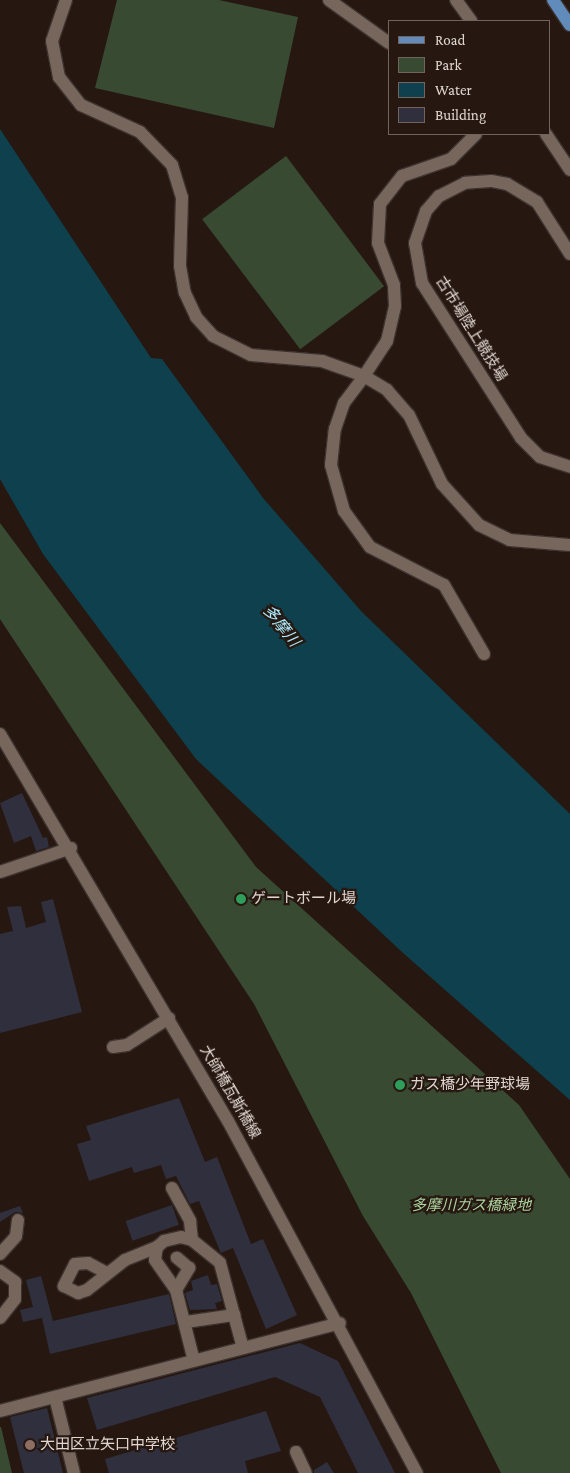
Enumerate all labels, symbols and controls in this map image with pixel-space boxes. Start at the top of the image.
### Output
legend [388,20,550,135]
text: Road [435,32,465,48]
text: Park [435,57,462,73]
text: Water [435,82,472,98]
text: Building [435,107,486,123]
street label: 古市場陸上競技場 [432,273,510,385]
water label: 多摩川 [258,601,304,651]
place label: ゲートボール場 [251,890,356,908]
marker: ゲートボール場 [235,893,247,905]
street label: 大師橋瓦斯橋線 [196,1042,264,1142]
place label: ガス橋少年野球場 [410,1076,530,1094]
marker: ガス橋少年野球場 [394,1079,406,1091]
park label: 多摩川ガス橋緑地 [411,1197,531,1215]
place label: 大田区立矢口中学校 [40,1436,175,1454]
marker: 大田区立矢口中学校 [24,1439,36,1451]

